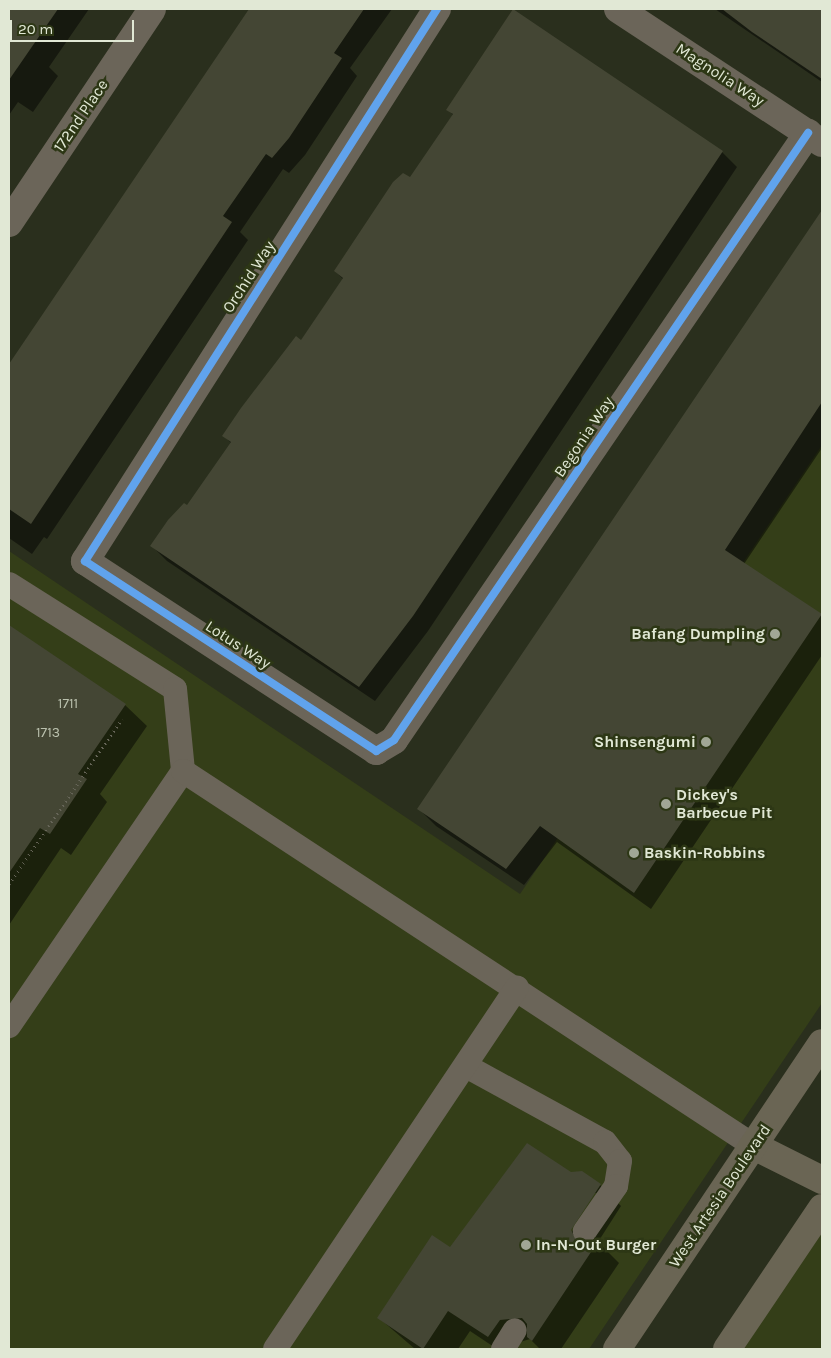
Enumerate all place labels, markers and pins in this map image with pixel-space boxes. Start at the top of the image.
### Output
place label: Bafang Dumpling [631,624,765,644]
marker: Bafang Dumpling [769,628,781,640]
place label: Shinsengumi [594,732,696,752]
marker: Shinsengumi [700,736,712,748]
place label: Dickey's Barbecue Pit [676,785,772,823]
marker: Dickey's Barbecue Pit [660,798,672,810]
place label: Baskin-Robbins [644,843,765,863]
marker: Baskin-Robbins [628,847,640,859]
place label: In-N-Out Burger [536,1235,656,1255]
marker: In-N-Out Burger [520,1239,532,1251]

